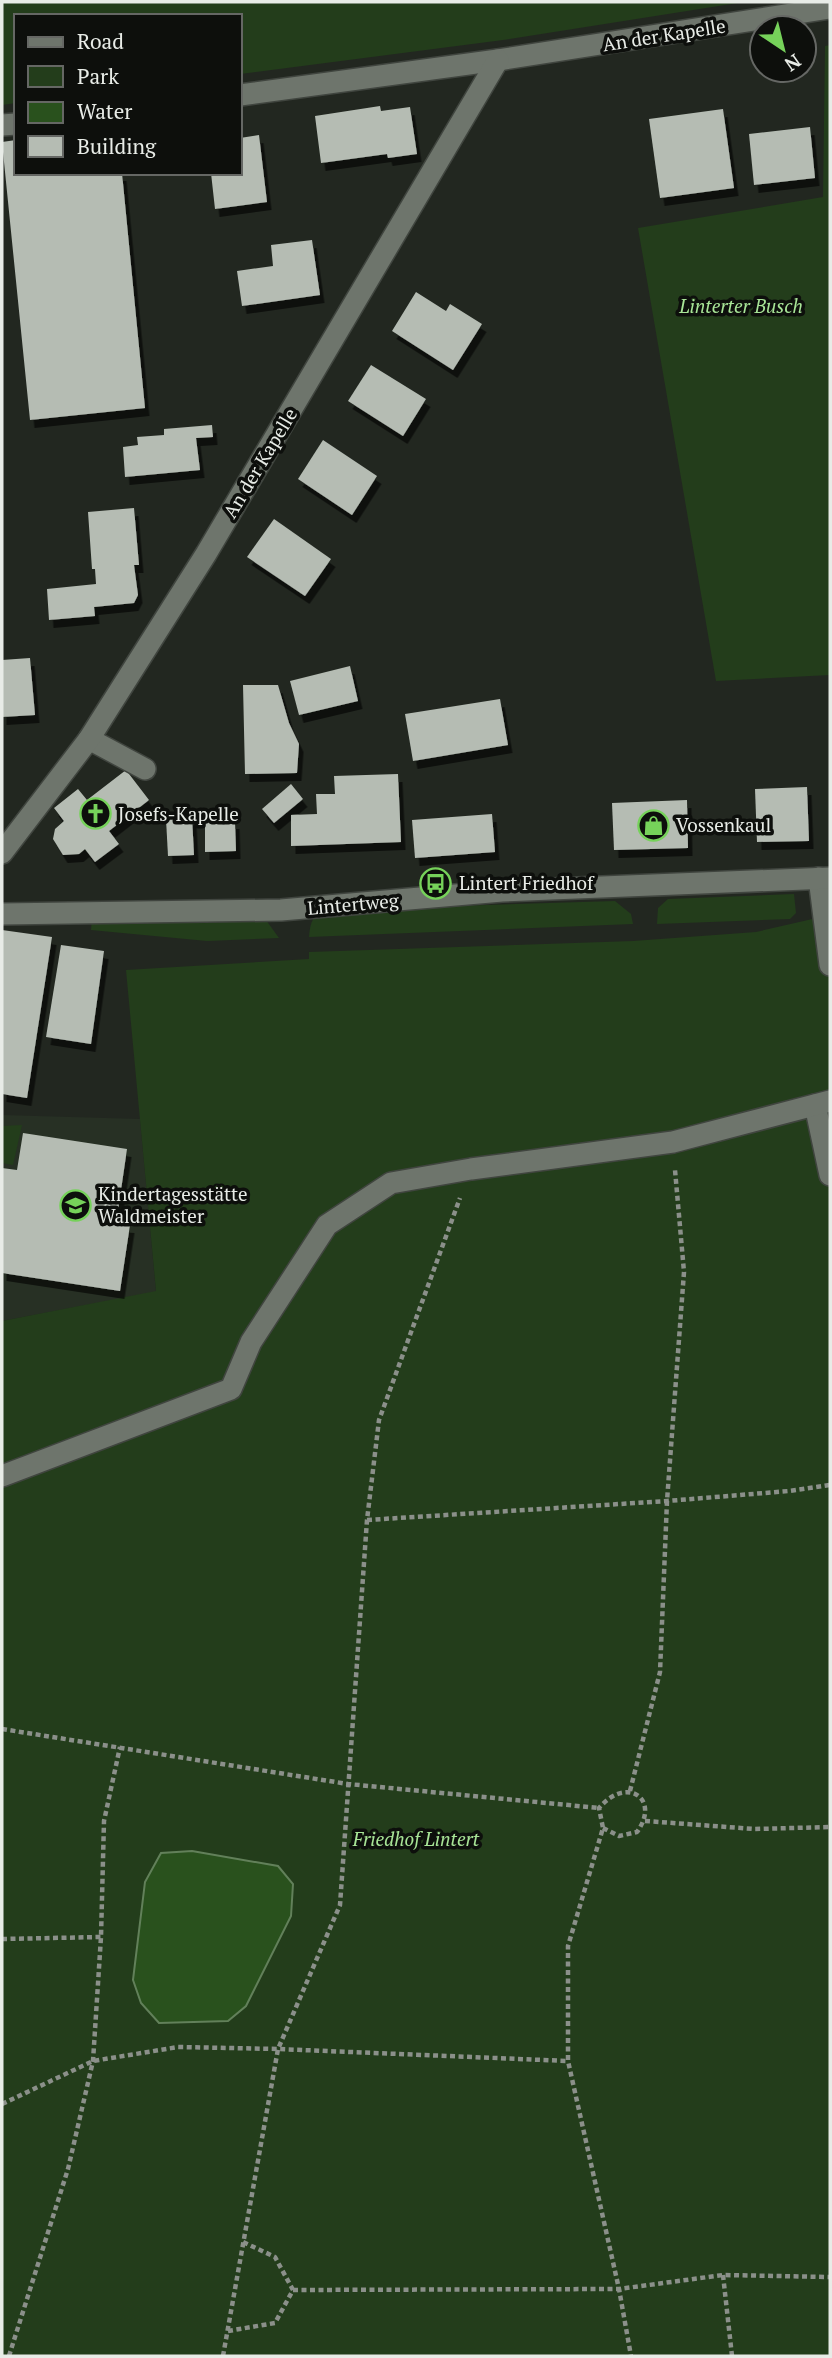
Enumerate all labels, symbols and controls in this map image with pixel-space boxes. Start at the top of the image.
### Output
street label: An der Kapelle [601,12,727,57]
legend [14,14,242,175]
north arrow [748,14,818,84]
text: Road [77,27,124,55]
text: N [779,49,806,78]
text: Park [77,62,119,90]
text: Water [77,97,132,125]
text: Building [77,132,157,160]
park label: Linterter Busch [678,293,803,318]
street label: An der Kapelle [217,403,302,522]
church icon: Josefs-Kapelle [78,797,112,831]
place label: Josefs-Kapelle [118,801,239,826]
shop icon: Vossenkaul [636,808,670,842]
place label: Vossenkaul [676,812,771,837]
bus stop icon: Lintert Friedhof [419,866,453,900]
place label: Lintert Friedhof [459,870,595,895]
street label: Lintertweg [306,887,401,920]
place label: Kindertagesstätte Waldmeister [98,1181,248,1228]
school or university icon: Kindertagesstätte Waldmeister [58,1188,92,1222]
park label: Friedhof Lintert [352,1826,480,1851]

